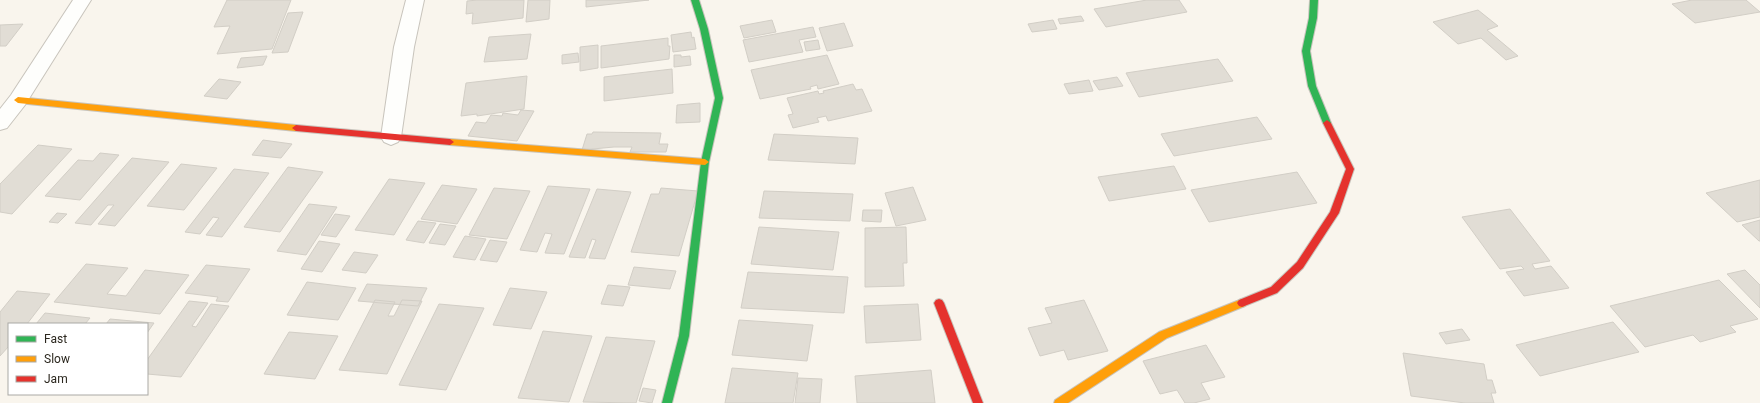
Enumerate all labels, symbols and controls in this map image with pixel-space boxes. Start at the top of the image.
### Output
legend [8,323,148,395]
text: Fast [44,332,67,346]
text: Slow [44,352,70,366]
text: Jam [44,372,68,386]

